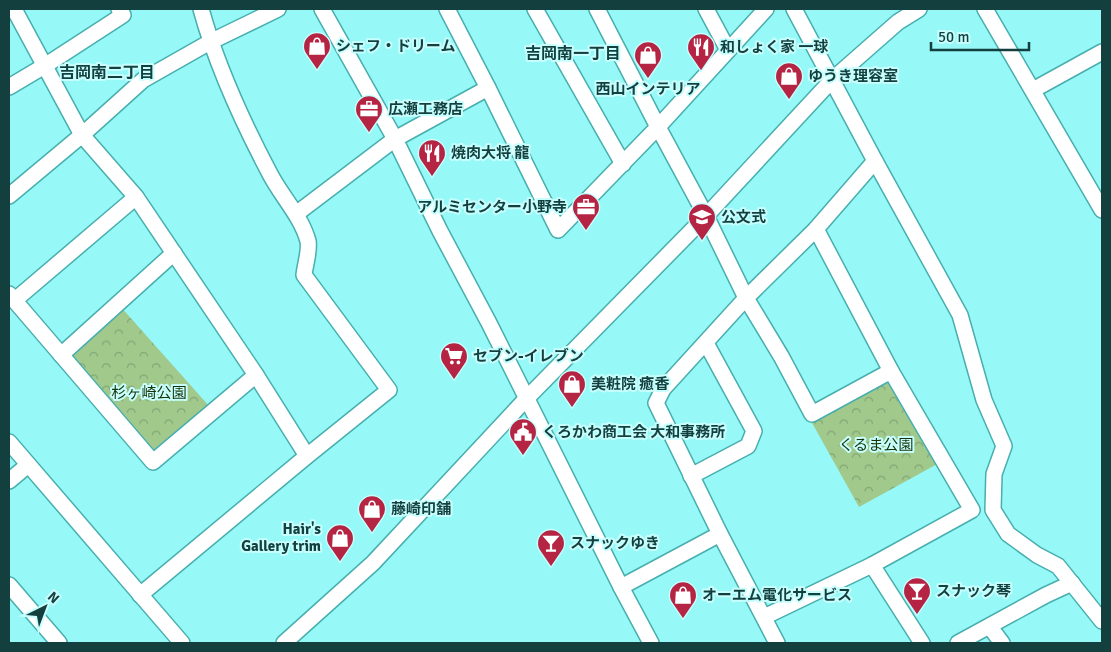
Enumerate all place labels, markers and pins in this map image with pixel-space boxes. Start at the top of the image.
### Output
shop icon: シェフ・ドリーム [302,31,332,70]
restaurant icon: 和しょく家 一球 [686,32,716,71]
place label: シェフ・ドリーム [336,37,456,55]
place label: 和しょく家 一球 [720,38,828,56]
shop icon: 西山インテリア [633,40,663,79]
shop icon: ゆうき理容室 [774,61,804,100]
place label: ゆうき理容室 [808,67,898,85]
place label: 西山インテリア [595,80,701,98]
office icon: 広瀬工務店 [354,94,384,133]
place label: 広瀬工務店 [388,100,463,118]
restaurant icon: 焼肉大将 龍 [417,138,447,177]
place label: 焼肉大将 龍 [451,144,529,162]
office icon: アルミセンター小野寺 [571,192,601,231]
place label: アルミセンター小野寺 [417,198,567,216]
school or university icon: 公文式 [687,202,717,241]
place label: 公文式 [721,208,766,226]
supermarket icon: セブン-イレブン [439,341,469,380]
place label: セブン-イレブン [473,347,584,365]
shop icon: 美粧院 癒香 [557,369,587,408]
place label: 美粧院 癒香 [591,375,669,393]
public building icon: くろかわ商工会 大和事務所 [508,417,538,456]
place label: くろかわ商工会 大和事務所 [542,423,725,441]
shop icon: 藤崎印舗 [357,494,387,533]
place label: 藤崎印舗 [391,500,451,518]
place label: Hair's Gallery trim [241,520,321,555]
shop icon: Hair's Gallery trim [325,523,355,562]
bar icon: スナックゆき [536,528,566,567]
place label: スナックゆき [570,534,660,552]
bar icon: スナック琴 [902,576,932,615]
shop icon: オーエム電化サービス [668,580,698,619]
place label: スナック琴 [936,582,1011,600]
place label: オーエム電化サービス [702,586,852,604]

